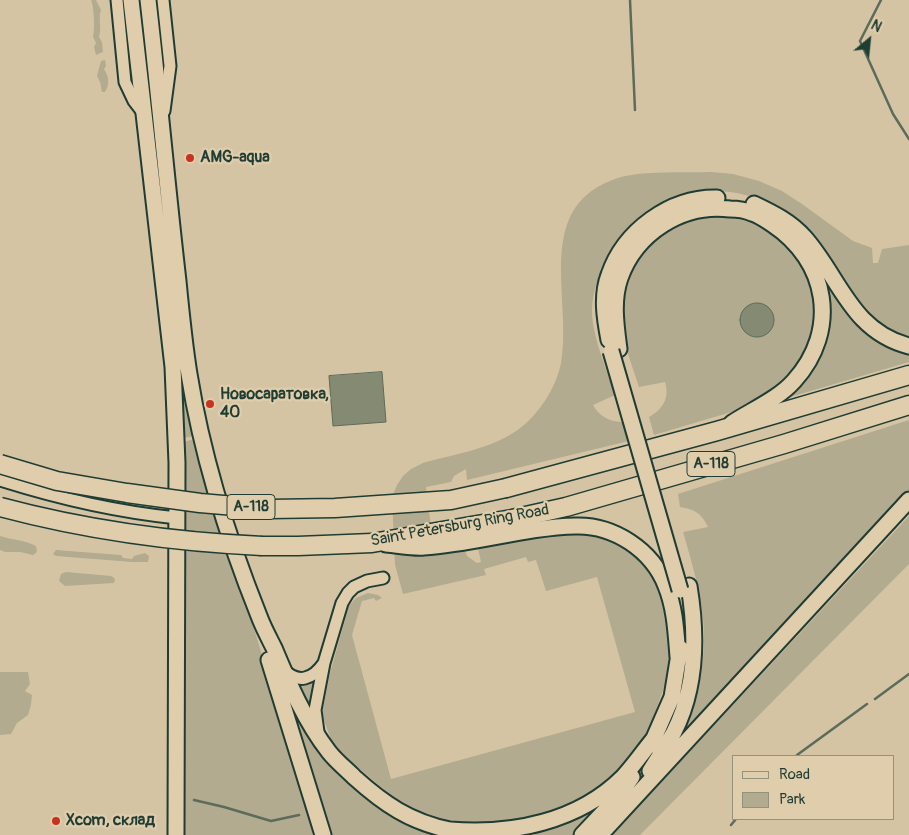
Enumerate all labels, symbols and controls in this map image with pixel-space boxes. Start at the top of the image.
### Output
north arrow [844,15,894,65]
text: N [868,17,884,36]
place label: AMG-aqua [200,148,270,168]
marker: AMG-aqua [184,152,196,164]
place label: Новосаратовка, 40 [220,385,329,423]
marker: Новосаратовка, 40 [204,398,216,410]
road number: А-118 [687,452,735,476]
road number: А-118 [227,494,275,520]
street label: Saint Petersburg Ring Road [369,501,551,551]
legend [732,755,894,820]
text: Road [779,765,810,784]
text: Park [779,790,805,809]
place label: Xсom, склад [66,811,155,831]
marker: Xсom, склад [50,815,62,827]

